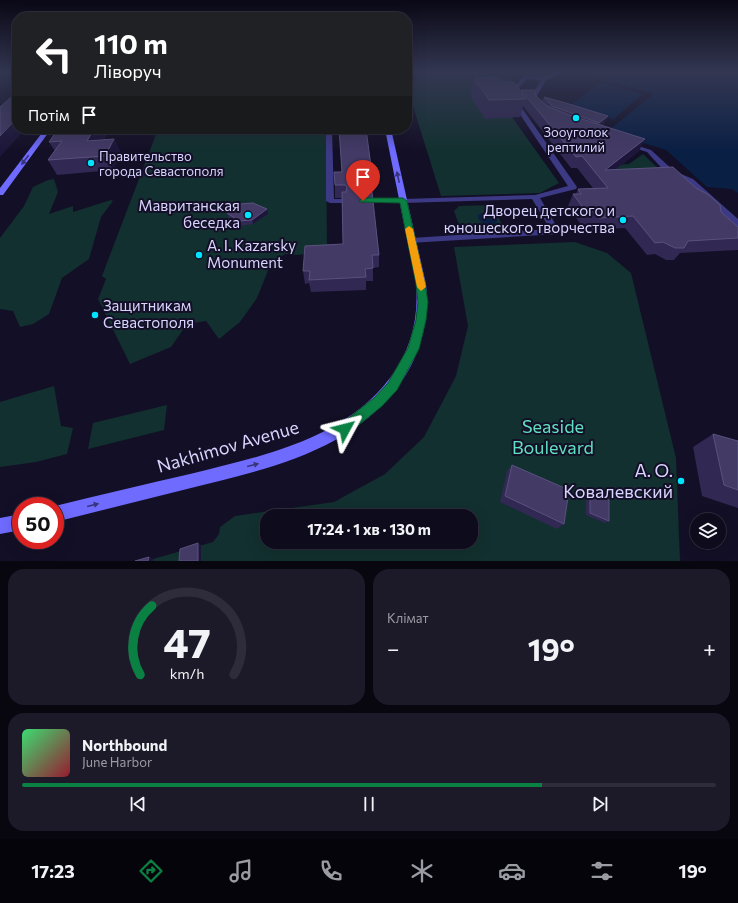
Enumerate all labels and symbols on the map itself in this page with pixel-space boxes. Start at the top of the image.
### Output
marker: Зооуголок рептилий [571,113,581,123]
place label: Зооуголок рептилий [544,124,609,155]
place label: Правительство города Севастополя [99,148,224,179]
one-way arrow [20,154,29,165]
marker: Правительство города Севастополя [86,158,96,168]
pin [346,160,380,201]
one-way arrow [394,171,400,183]
place label: Мавританская беседка [138,196,240,231]
place label: Дворец детского и юношеского творчества [444,201,615,236]
marker: Мавританская беседка [243,210,253,220]
marker: Дворец детского и юношеского творчества [618,215,628,225]
place label: A. I. Kazarsky Monument [207,236,296,271]
marker: A. I. Kazarsky Monument [194,250,204,260]
place label: Защитникам Севастополя [103,296,194,331]
marker: Защитникам Севастополя [90,310,100,320]
position arrow [324,408,366,450]
street label: Nakhimov Avenue [154,415,301,477]
park label: Seaside Boulevard [512,415,594,458]
place label: А. О. Ковалевский [563,459,673,502]
one-way arrow [247,462,259,468]
marker: А. О. Ковалевский [676,476,686,486]
speed limit sign: 50 [12,497,64,549]
one-way arrow [87,501,99,507]

